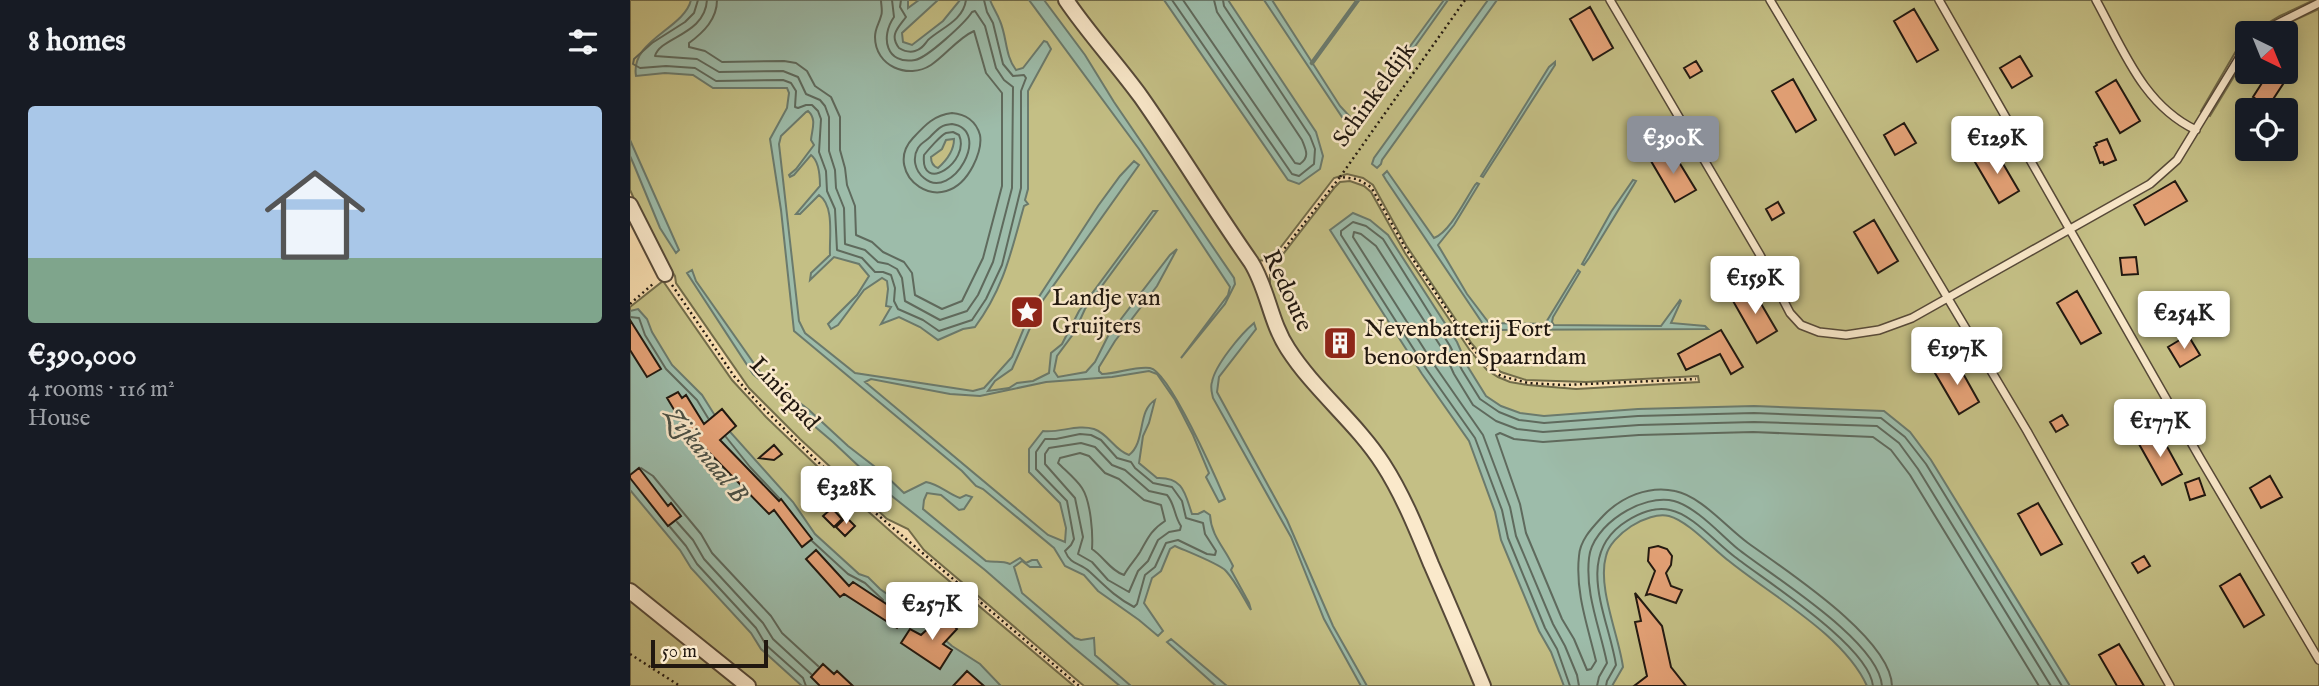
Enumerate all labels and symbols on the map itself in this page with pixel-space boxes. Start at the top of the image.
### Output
north arrow [2235,21,2298,84]
street label: Schinkeldijk [1326,36,1424,154]
pin: €390K [1624,116,1722,176]
pin: €129K [1948,116,2046,176]
street label: Redoute [1255,245,1319,337]
pin: €159K [1706,256,1804,316]
place label: Landje van Gruijters [1052,283,1161,342]
pin: €254K [2135,292,2233,351]
place icon: Landje van Gruijters [1008,293,1046,331]
place label: Nevenbatterij Fort benoorden Spaarndam [1364,314,1586,373]
building icon: Nevenbatterij Fort benoorden Spaarndam [1321,324,1359,362]
pin: €197K [1908,328,2006,387]
street label: Liniepad [742,351,826,438]
water label: Zijkanaal B [655,398,755,511]
pin: €177K [2111,400,2209,459]
pin: €328K [797,466,895,526]
pin: €257K [883,582,981,642]
scale bar [651,637,768,669]

